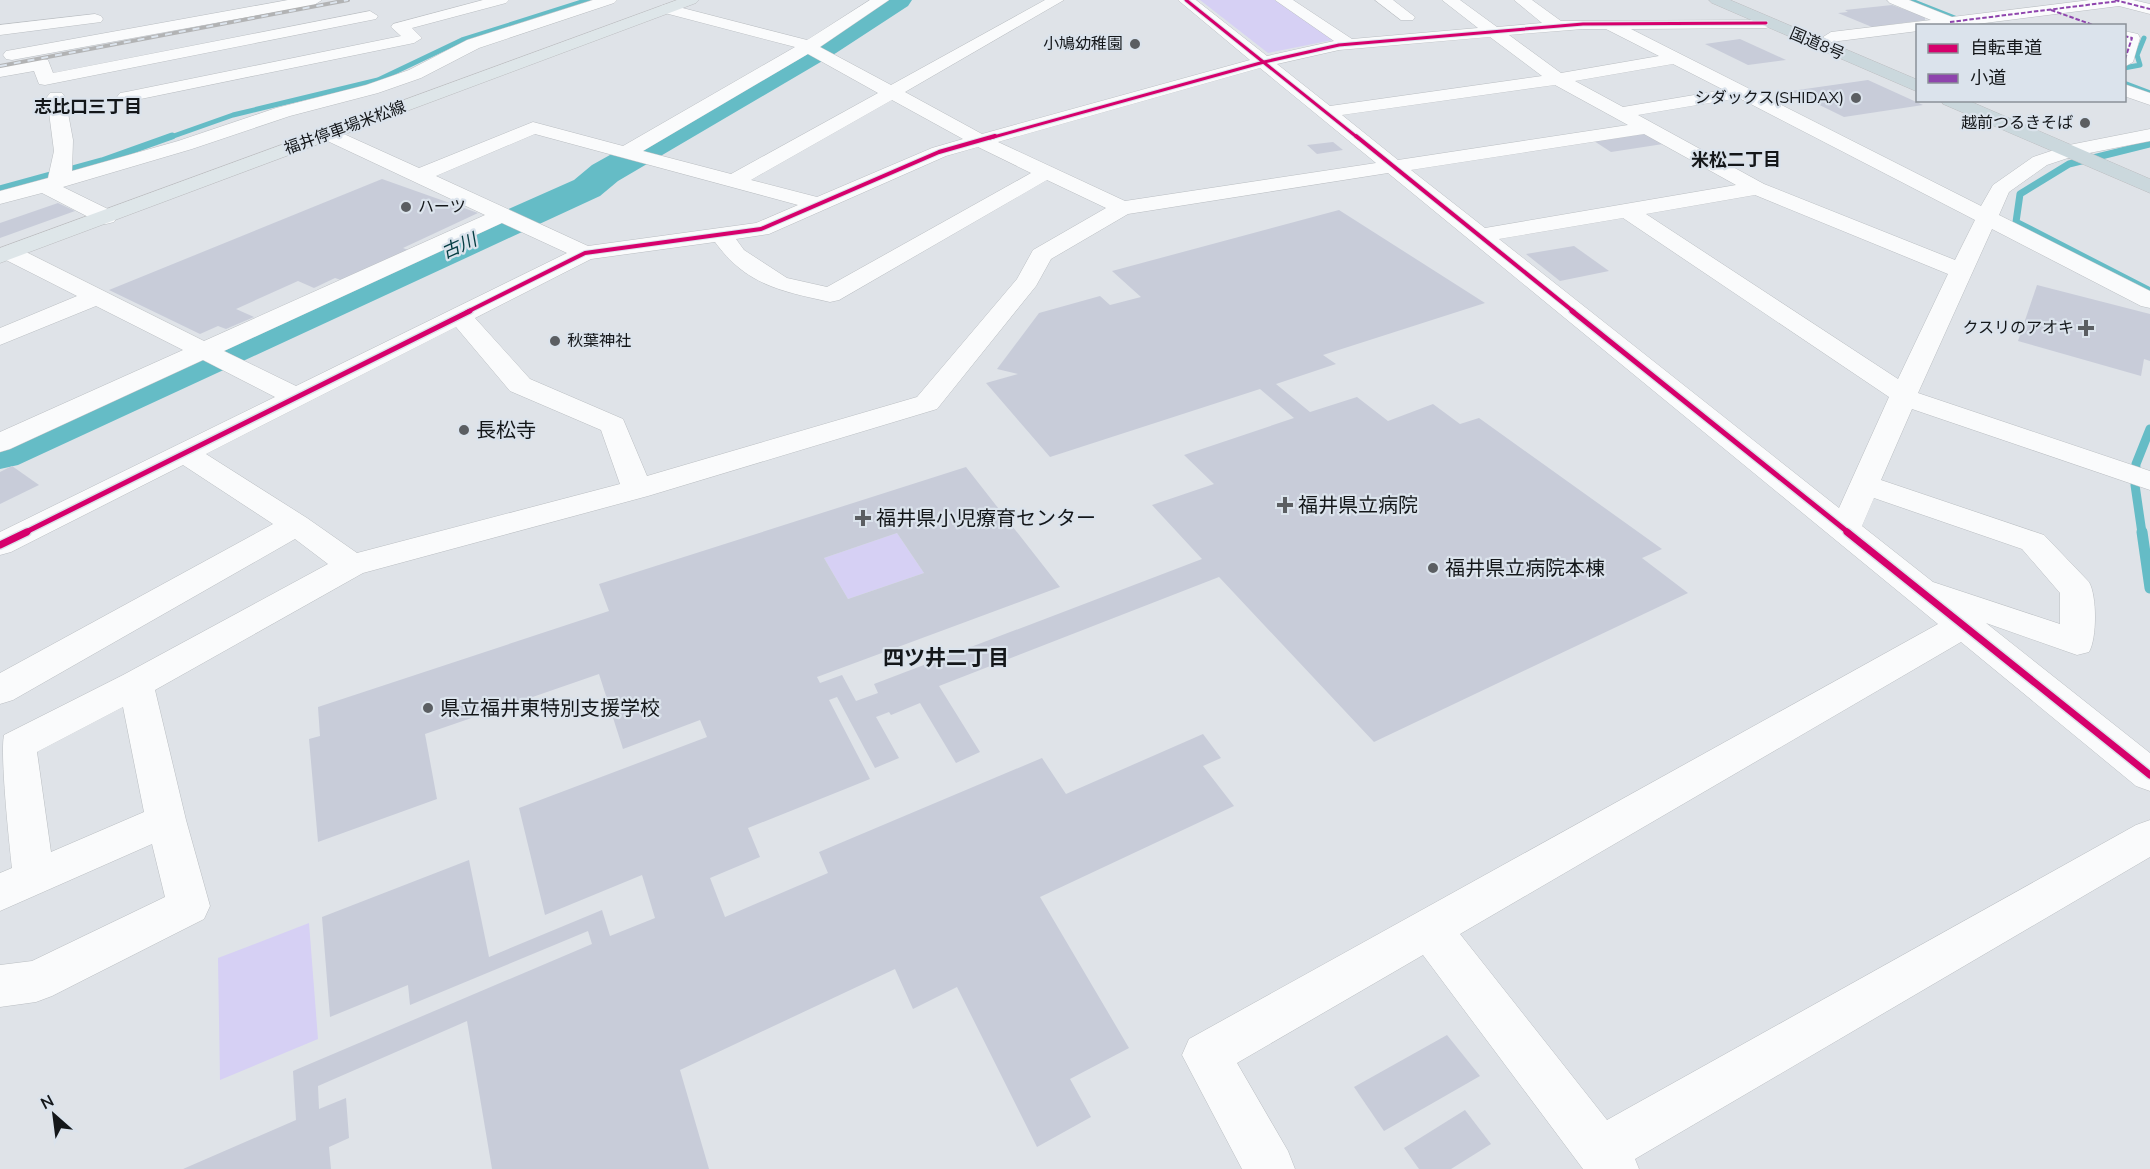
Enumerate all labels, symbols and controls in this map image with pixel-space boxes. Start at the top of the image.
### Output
street label: 国道8号 [1786,23,1848,65]
legend [1916,24,2126,102]
place label: 小鳩幼稚園 [1043,33,1123,55]
text: 自転車道 [1970,36,2042,60]
marker: 小鳩幼稚園 [1128,37,1142,51]
text: 小道 [1970,66,2006,90]
place label: シダックス(SHIDAX) [1695,87,1844,109]
marker: シダックス(SHIDAX) [1849,91,1863,105]
district label: 志比口三丁目 [34,95,142,119]
street label: 福井停車場米松線 [281,96,409,160]
place label: 越前つるきそば [1961,112,2073,134]
marker: 越前つるきそば [2078,116,2092,130]
district label: 米松二丁目 [1691,148,1781,172]
place label: ハーツ [418,196,466,218]
marker: ハーツ [399,200,413,214]
water label: 古川 [438,227,482,264]
place label: クスリのアオキ [1962,317,2074,339]
marker: クスリのアオキ [2079,321,2093,335]
place label: 秋葉神社 [567,330,631,352]
marker: 秋葉神社 [548,334,562,348]
place label: 長松寺 [476,417,536,444]
marker: 長松寺 [457,423,471,437]
place label: 福井県立病院 [1298,492,1418,519]
marker: 福井県立病院 [1276,496,1294,514]
place label: 福井県小児療育センター [876,505,1096,532]
marker: 福井県小児療育センター [854,509,872,527]
place label: 福井県立病院本棟 [1445,555,1605,582]
marker: 福井県立病院本棟 [1426,561,1440,575]
district label: 四ツ井二丁目 [883,644,1009,672]
place label: 県立福井東特別支援学校 [440,695,660,722]
marker: 県立福井東特別支援学校 [421,701,435,715]
north arrow [24,1085,84,1145]
text: N [37,1090,58,1115]

